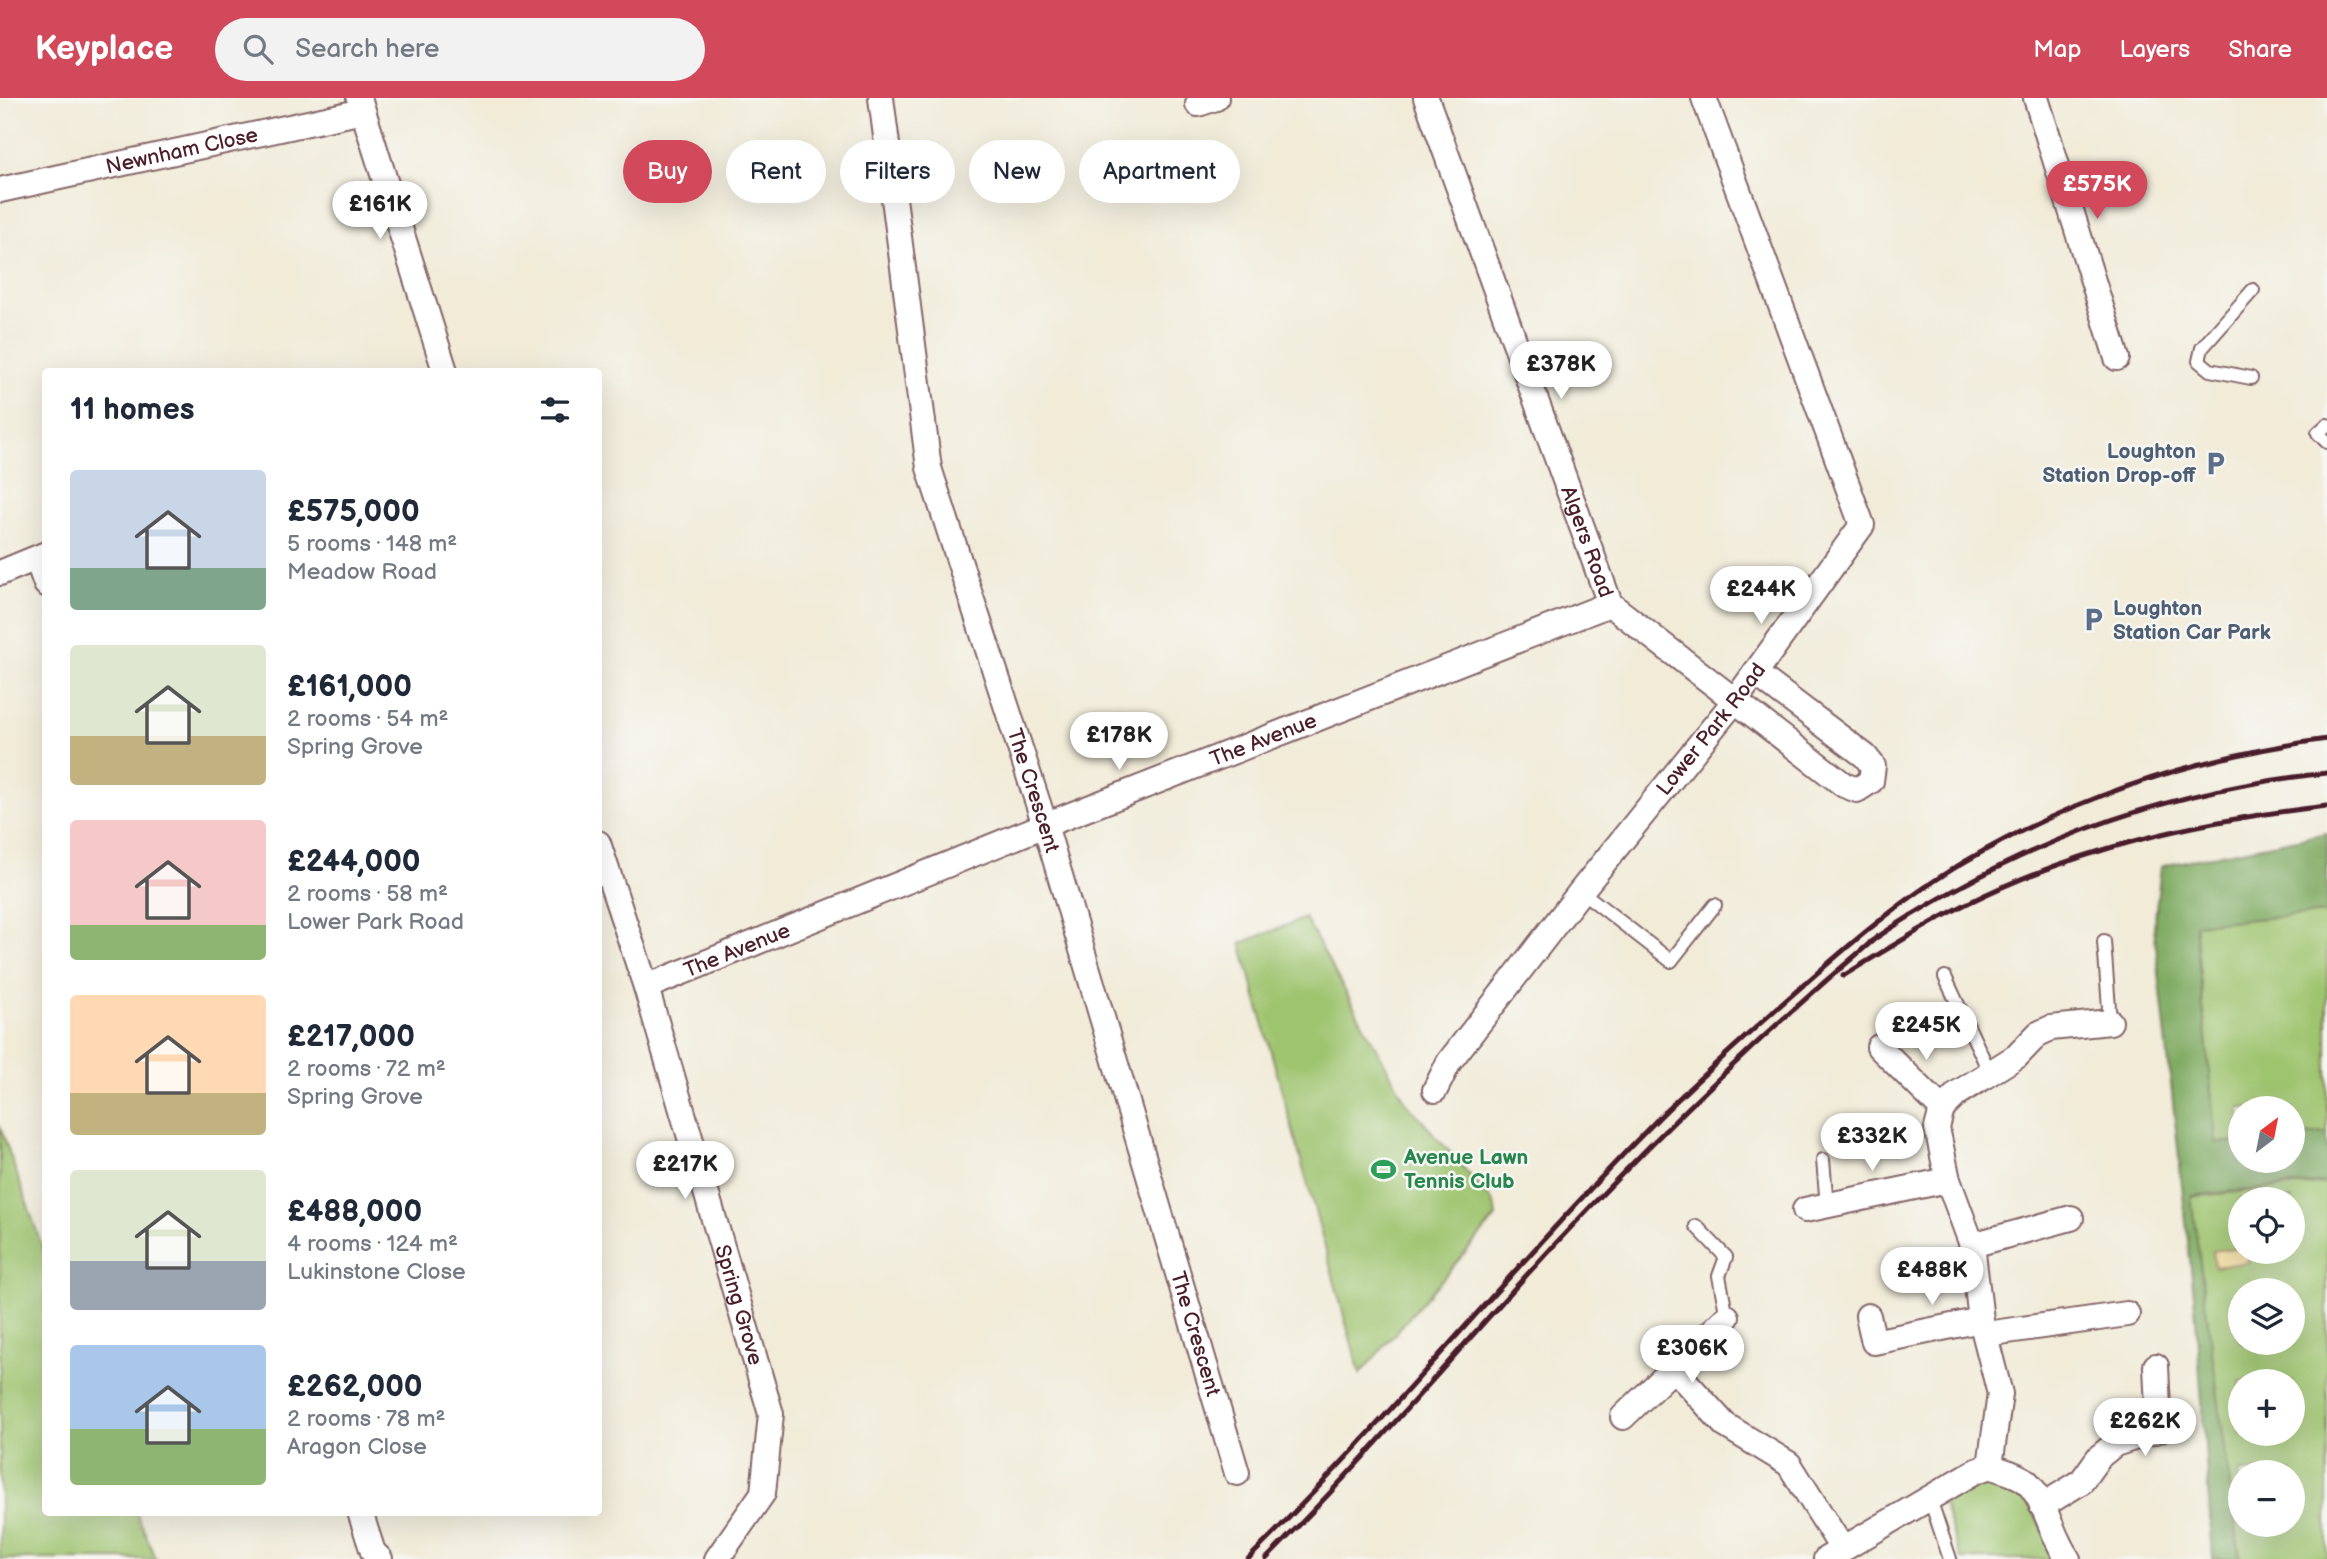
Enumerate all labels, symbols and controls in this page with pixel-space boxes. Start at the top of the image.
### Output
search box [215,18,705,81]
text: Keyplace [35,29,173,69]
icon: search [239,30,277,68]
text: Search here [295,34,439,65]
text: Map [2033,35,2081,64]
text: Layers [2119,35,2190,64]
text: Share [2228,35,2292,64]
street label: Newnham Close [103,122,260,180]
chip: Buy [623,140,712,203]
chip: Rent [726,140,826,203]
chip: Filters [840,140,955,203]
chip: New [969,140,1065,203]
chip: Apartment [1079,140,1240,203]
pin: £575K [2048,162,2146,221]
text: £575K [2062,170,2132,198]
pin: £161K [331,181,429,241]
text: £161K [348,190,412,218]
pin: £378K [1512,342,1610,401]
text: £378K [1526,350,1596,378]
icon: filters [536,391,574,429]
text: 11 homes [70,392,194,428]
place label: Loughton Station Drop-off [2043,439,2196,488]
parking icon: Loughton Station Drop-off [2202,449,2230,477]
street label: Algers Road [1555,483,1618,601]
text: £575,000 [287,494,420,530]
icon: home [126,498,210,582]
text: 5 rooms · 148 m² [287,530,457,558]
text: Meadow Road [287,558,437,586]
pin: £244K [1712,566,1810,626]
text: £244K [1726,575,1796,603]
place label: Loughton Station Car Park [2113,596,2271,645]
parking icon: Loughton Station Car Park [2079,606,2107,634]
street label: Lower Park Road [1651,658,1771,800]
text: £161,000 [287,669,412,705]
icon: home [126,673,210,757]
text: 2 rooms · 54 m² [287,705,449,733]
street label: The Avenue [1207,708,1320,772]
pin: £178K [1070,712,1168,772]
text: £178K [1086,721,1152,749]
street label: The Crescent [1001,725,1065,856]
text: Spring Grove [287,733,423,761]
text: £244,000 [287,844,421,880]
icon: home [126,848,210,932]
text: 2 rooms · 58 m² [287,880,448,908]
text: Lower Park Road [287,908,464,936]
street label: The Avenue [680,918,794,983]
pin: £245K [1877,1002,1975,1062]
text: £245K [1891,1011,1961,1039]
text: £217,000 [287,1019,415,1055]
icon: home [126,1023,210,1107]
text: 2 rooms · 72 m² [287,1055,446,1083]
text: Spring Grove [287,1083,423,1111]
north arrow [2228,1096,2305,1172]
map controls [2228,1096,2305,1537]
pin: £332K [1823,1114,1921,1173]
text: £332K [1837,1122,1907,1150]
pin: £217K [636,1142,734,1201]
place label: Avenue Lawn Tennis Club [1403,1145,1528,1194]
text: £217K [652,1150,718,1178]
sports icon: Avenue Lawn Tennis Club [1370,1155,1398,1183]
button: locate [2228,1187,2305,1264]
text: £488,000 [287,1194,422,1230]
icon: home [126,1198,210,1282]
text: 4 rooms · 124 m² [287,1230,458,1258]
street label: Spring Grove [709,1242,768,1368]
pin: £488K [1883,1248,1981,1307]
text: £488K [1896,1256,1968,1284]
text: Lukinstone Close [287,1258,466,1286]
street label: The Crescent [1165,1269,1226,1400]
button: layers [2228,1278,2305,1355]
pin: £306K [1643,1326,1741,1385]
text: £306K [1656,1334,1728,1362]
text: £262,000 [287,1369,423,1405]
button: + [2228,1369,2305,1446]
icon: home [126,1373,210,1457]
pin: £262K [2096,1398,2194,1458]
text: 2 rooms · 78 m² [287,1405,445,1433]
text: £262K [2109,1407,2181,1435]
text: Aragon Close [287,1433,427,1461]
button: − [2228,1460,2305,1537]

